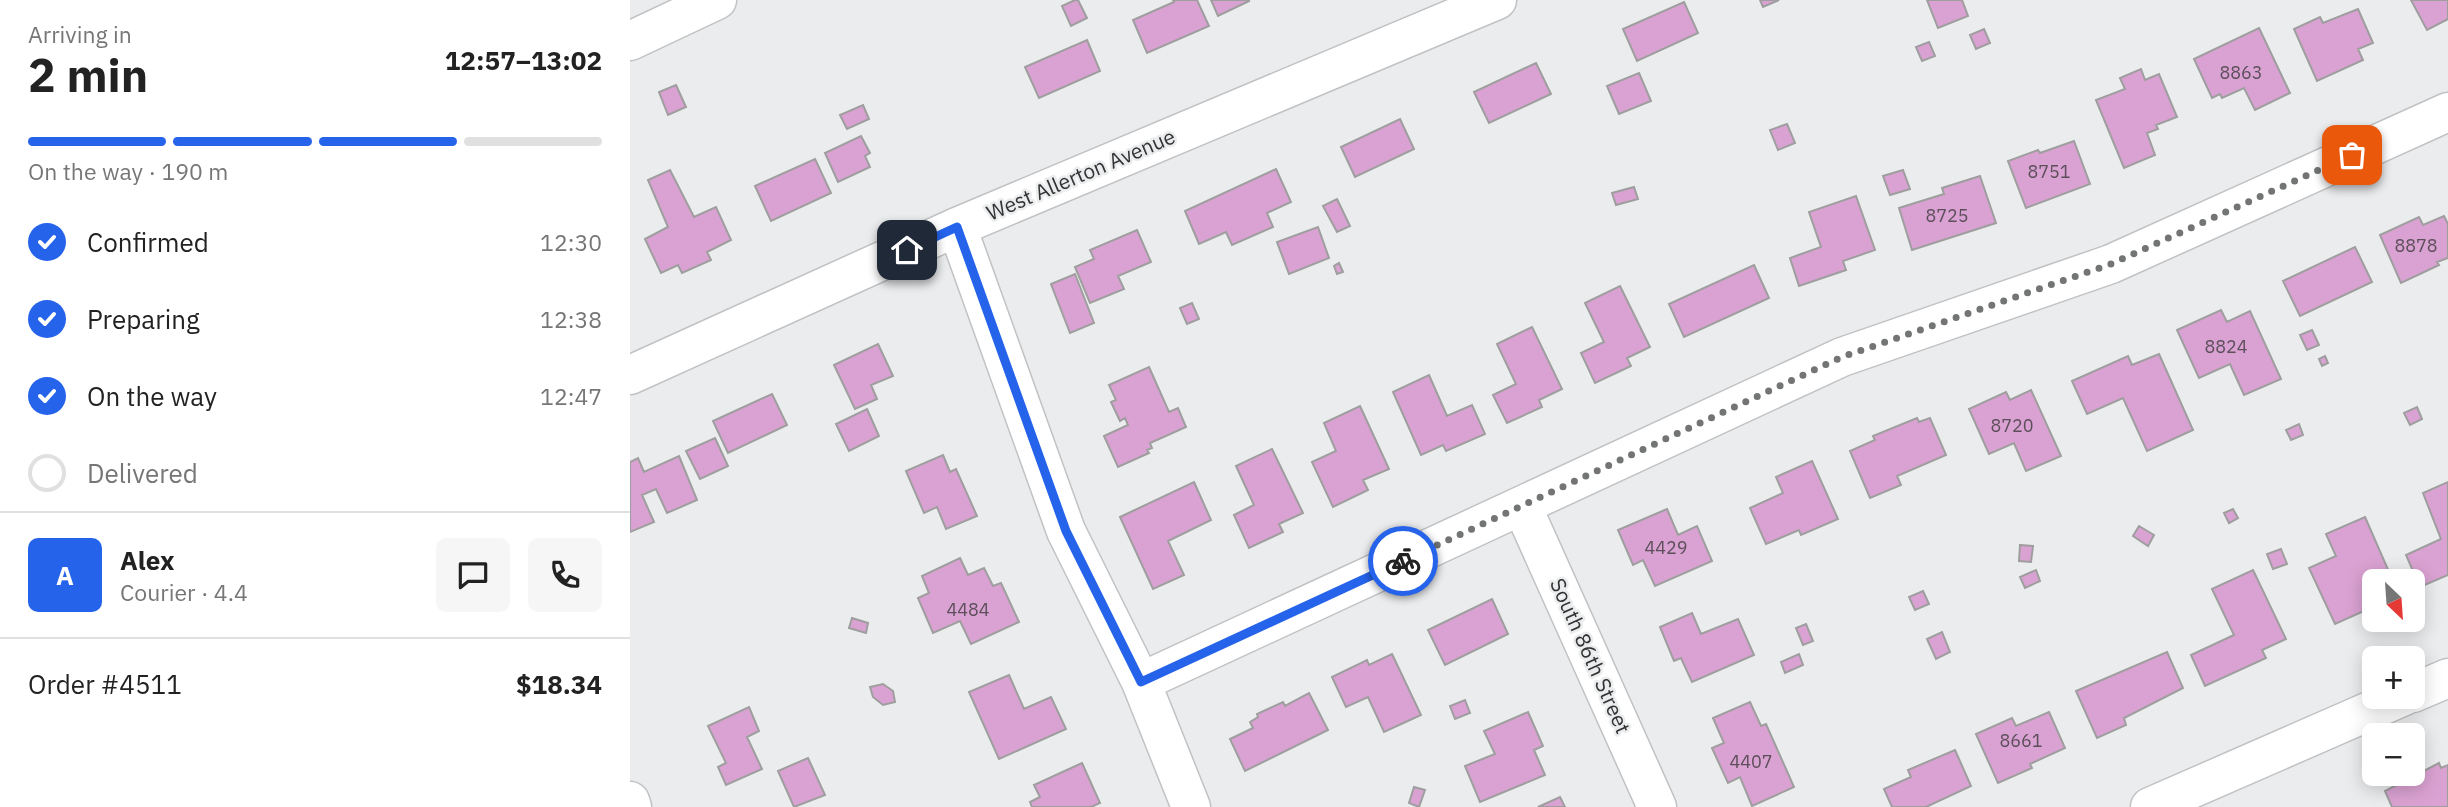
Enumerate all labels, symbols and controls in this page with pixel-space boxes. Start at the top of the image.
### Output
text: Arriving in [28,19,132,49]
text: 12:57–13:02 [445,43,602,77]
text: 2 min [28,45,148,105]
house number: 8863 [2219,61,2263,84]
street label: West Allerton Avenue [982,122,1179,227]
pin [2322,125,2382,185]
icon: bag [2333,136,2371,174]
text: On the way · 190 m [28,156,228,186]
house number: 8751 [2027,160,2071,183]
house number: 8725 [1925,204,1969,227]
pin [877,220,937,280]
icon: check [28,223,66,261]
text: Confirmed [87,225,209,259]
text: 12:30 [540,227,602,257]
icon: home [888,231,926,269]
house number: 8878 [2394,234,2438,257]
icon: check [28,300,66,338]
text: Preparing [87,302,200,336]
text: 12:38 [540,304,602,334]
house number: 8824 [2204,335,2248,358]
icon: check [28,377,66,415]
text: On the way [87,379,217,413]
text: 12:47 [540,381,602,411]
house number: 8720 [1990,414,2034,437]
text: Delivered [87,456,198,490]
courier [1368,526,1438,596]
house number: 4429 [1644,536,1688,559]
button: chat [436,538,510,612]
button: phone [528,538,602,612]
icon: bike [1384,542,1422,580]
text: Alex [120,543,174,577]
text: A [56,558,74,592]
north arrow [2362,569,2426,632]
map controls [2362,569,2425,786]
street label: South 86th Street [1544,574,1638,738]
text: Courier · 4.4 [120,577,248,607]
house number: 4484 [946,598,990,621]
button: + [2362,646,2425,709]
text: Order #4511 [28,667,182,701]
text: $18.34 [516,667,602,701]
button: − [2362,723,2425,786]
house number: 8661 [1999,729,2043,752]
house number: 4407 [1729,750,1773,773]

